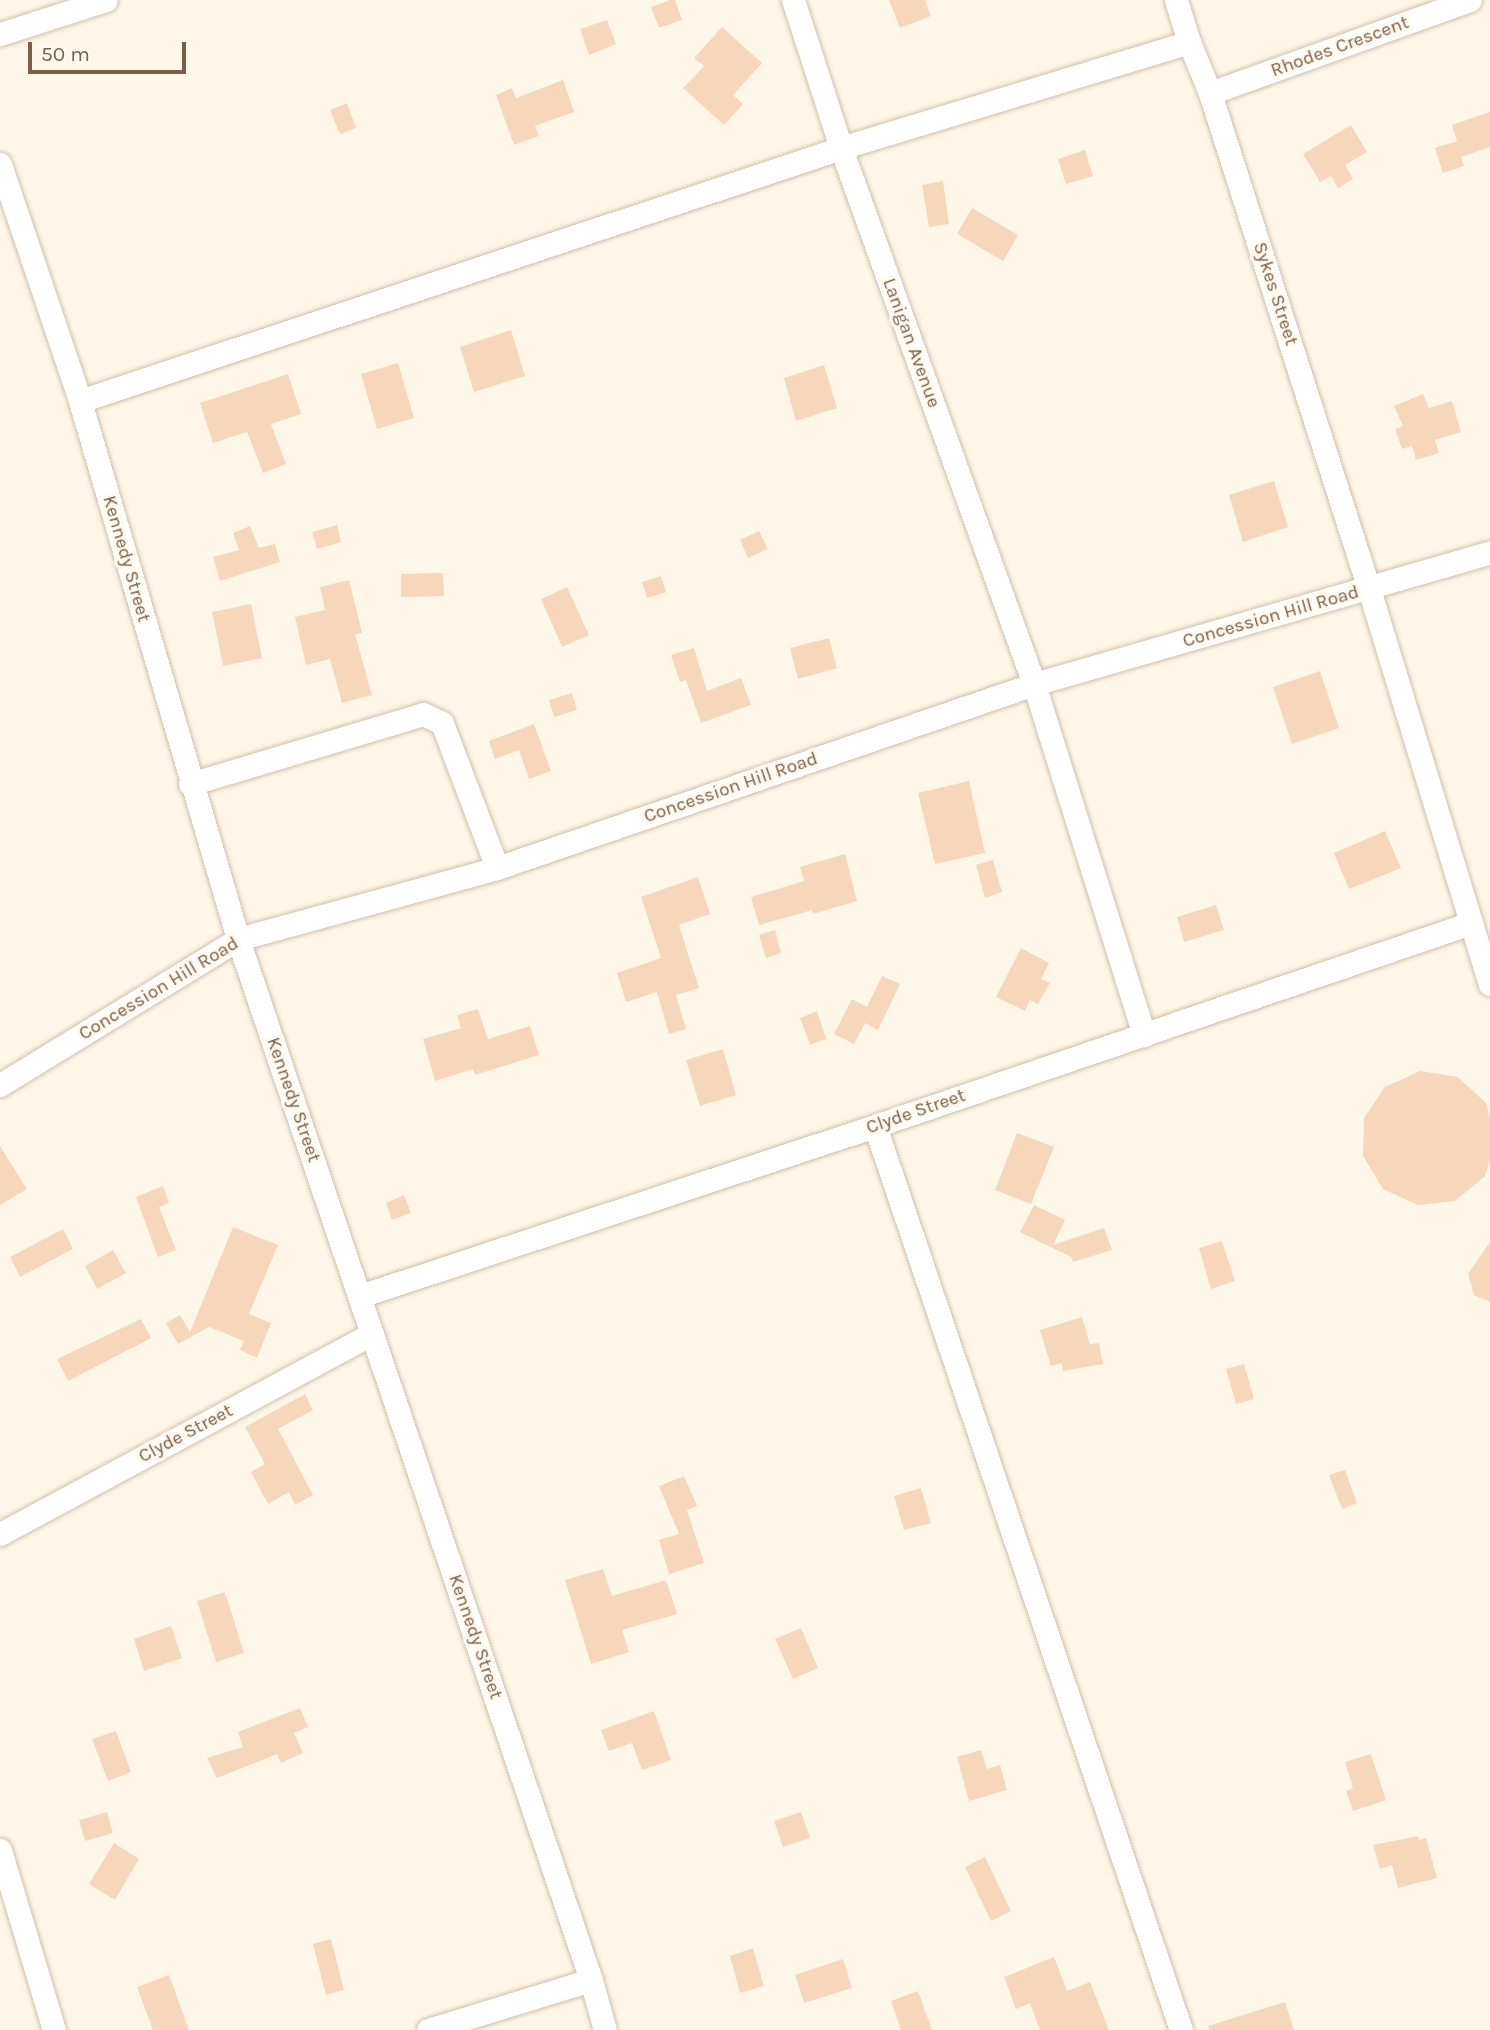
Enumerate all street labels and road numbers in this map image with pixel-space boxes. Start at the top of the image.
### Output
street label: Rhodes Crescent [1268,11,1412,83]
street label: Sykes Street [1248,239,1302,349]
street label: Lanigan Avenue [877,275,945,411]
street label: Kennedy Street [97,493,155,625]
street label: Concession Hill Road [1180,581,1362,653]
street label: Concession Hill Road [641,748,821,828]
street label: Concession Hill Road [75,932,243,1046]
street label: Kennedy Street [261,1034,325,1166]
street label: Clyde Street [863,1084,969,1140]
street label: Clyde Street [135,1400,237,1468]
street label: Kennedy Street [443,1571,507,1703]

